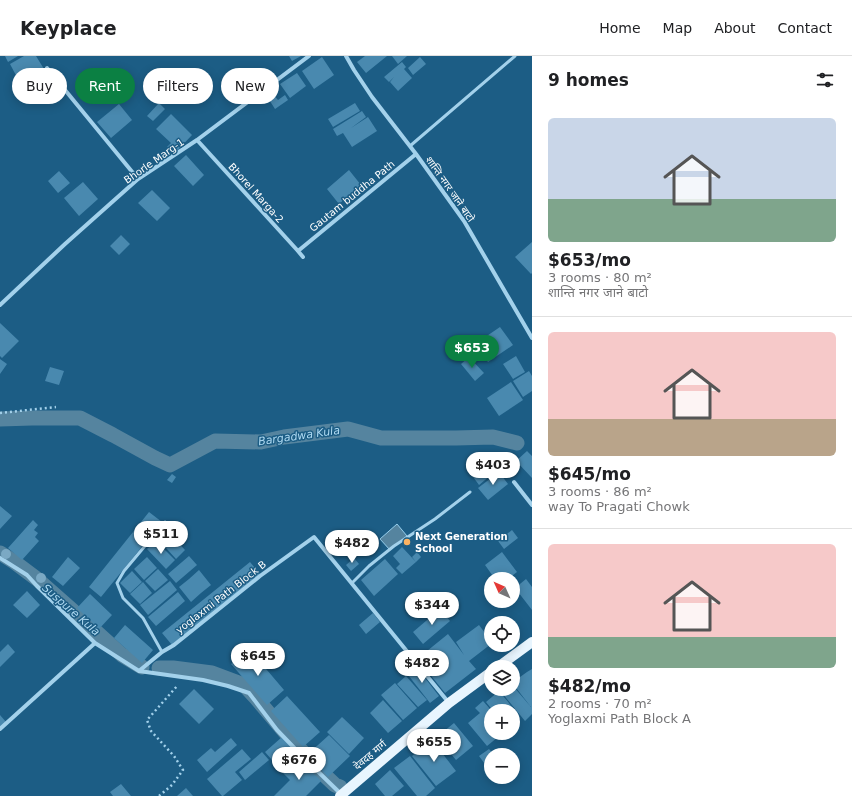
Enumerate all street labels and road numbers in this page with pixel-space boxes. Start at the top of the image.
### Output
street label: Bhorle Marg-1 [122,136,186,186]
street label: शान्ति नगर जाने बाटो [423,154,477,224]
street label: Gautam buddha Path [307,158,397,234]
street label: Bhorel Marga-2 [226,161,286,225]
street label: yoglaxmi Path Block B [174,558,268,636]
street label: देवदह मार्ग [352,738,389,772]

